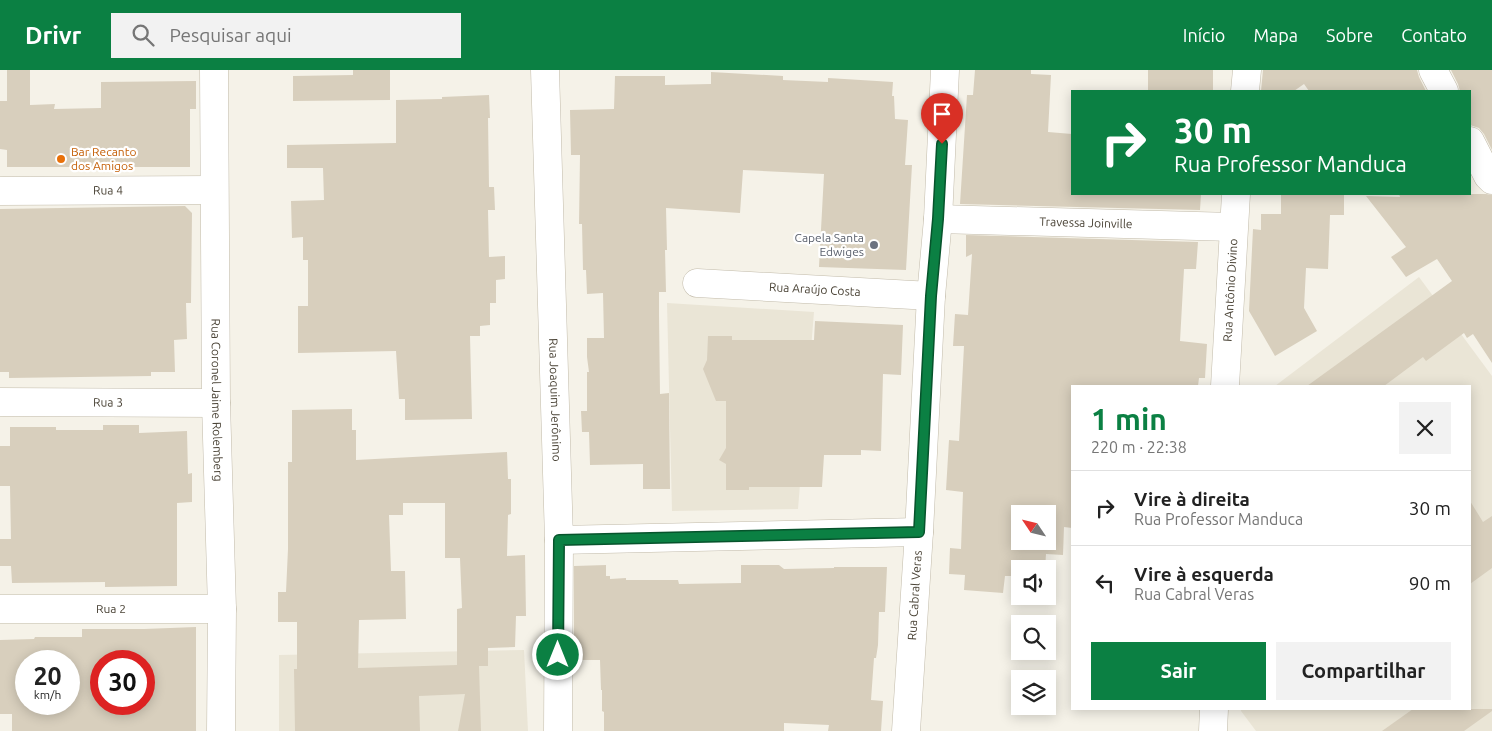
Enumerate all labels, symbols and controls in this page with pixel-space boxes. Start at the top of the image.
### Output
search box [111,13,461,58]
icon: search [129,21,157,49]
text: Drivr [25,22,81,49]
text: Pesquisar aqui [169,24,292,46]
text: Início [1183,25,1225,45]
text: Mapa [1253,25,1298,45]
text: Sobre [1326,25,1373,45]
text: Contato [1401,25,1467,45]
pin [921,93,963,144]
icon: arrive [928,100,956,128]
icon: right [1091,110,1156,175]
text: 30 m [1174,110,1252,150]
place label: Bar Recanto dos Amigos [71,145,136,172]
text: Rua Professor Manduca [1174,151,1407,176]
marker: Bar Recanto dos Amigos [55,153,67,165]
street label: Rua 4 [93,183,123,197]
street label: Travessa Joinville [1039,215,1133,230]
place label: Capela Santa Edwiges [795,231,864,258]
street label: Rua Antônio Divino [1221,238,1239,342]
marker: Capela Santa Edwiges [868,239,880,251]
street label: Rua Araújo Costa [769,280,861,298]
street label: Rua Coronel Jaime Rolemberg [209,318,225,482]
street label: Rua Joaquim Jerônimo [547,338,564,462]
street label: Rua 3 [93,395,123,409]
text: 1 min [1091,402,1167,436]
button: close [1399,402,1451,454]
text: 220 m · 22:38 [1091,438,1187,456]
text: Vire à direita [1134,488,1250,510]
icon: right [1091,494,1119,522]
text: 30 m [1409,497,1451,519]
north arrow [1011,505,1056,550]
map controls [1011,505,1056,715]
text: Rua Professor Manduca [1134,510,1303,528]
street label: Rua Cabral Veras [905,550,924,641]
button: sound [1011,560,1056,605]
text: Vire à esquerda [1134,563,1274,585]
icon: left [1091,569,1119,597]
text: 90 m [1409,572,1451,594]
text: Rua Cabral Veras [1134,585,1254,603]
street label: Rua 2 [96,602,126,615]
button: search [1011,615,1056,660]
position arrow [531,628,583,680]
button: Sair [1091,642,1266,700]
button: Compartilhar [1276,642,1451,700]
speed limit sign: 30 [90,650,155,715]
text: 20 [33,662,62,690]
button: layers [1011,670,1056,715]
text: km/h [34,688,61,701]

